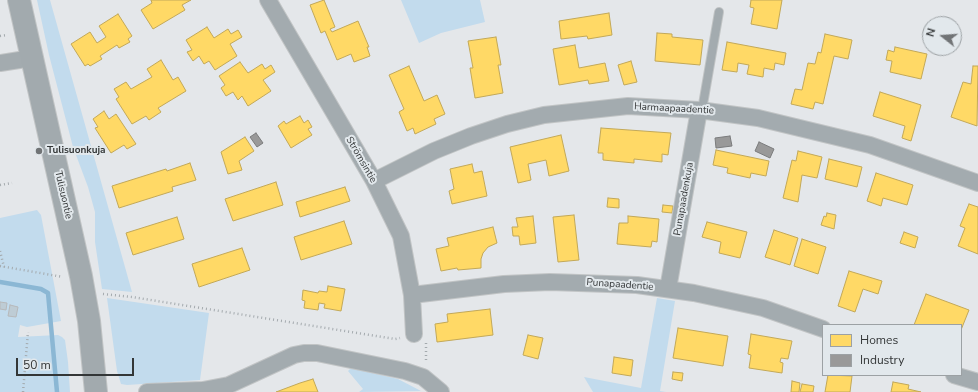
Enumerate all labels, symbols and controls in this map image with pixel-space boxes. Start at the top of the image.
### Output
north arrow [922,16,962,56]
text: N [923,27,939,39]
street label: Harmaapaadentie [634,101,714,117]
street label: Strömsintie [343,135,379,185]
place label: Tulisuonkuja [47,145,105,157]
marker: Tulisuonkuja [34,146,44,156]
street label: Punapaadenkuja [672,161,696,237]
street label: Tulisuontie [52,170,74,220]
street label: Punapaadentie [586,277,654,293]
legend [822,324,962,376]
text: Homes [860,332,898,348]
scale bar [18,350,136,376]
text: Industry [860,352,904,368]
text: 50 m [23,357,51,373]

